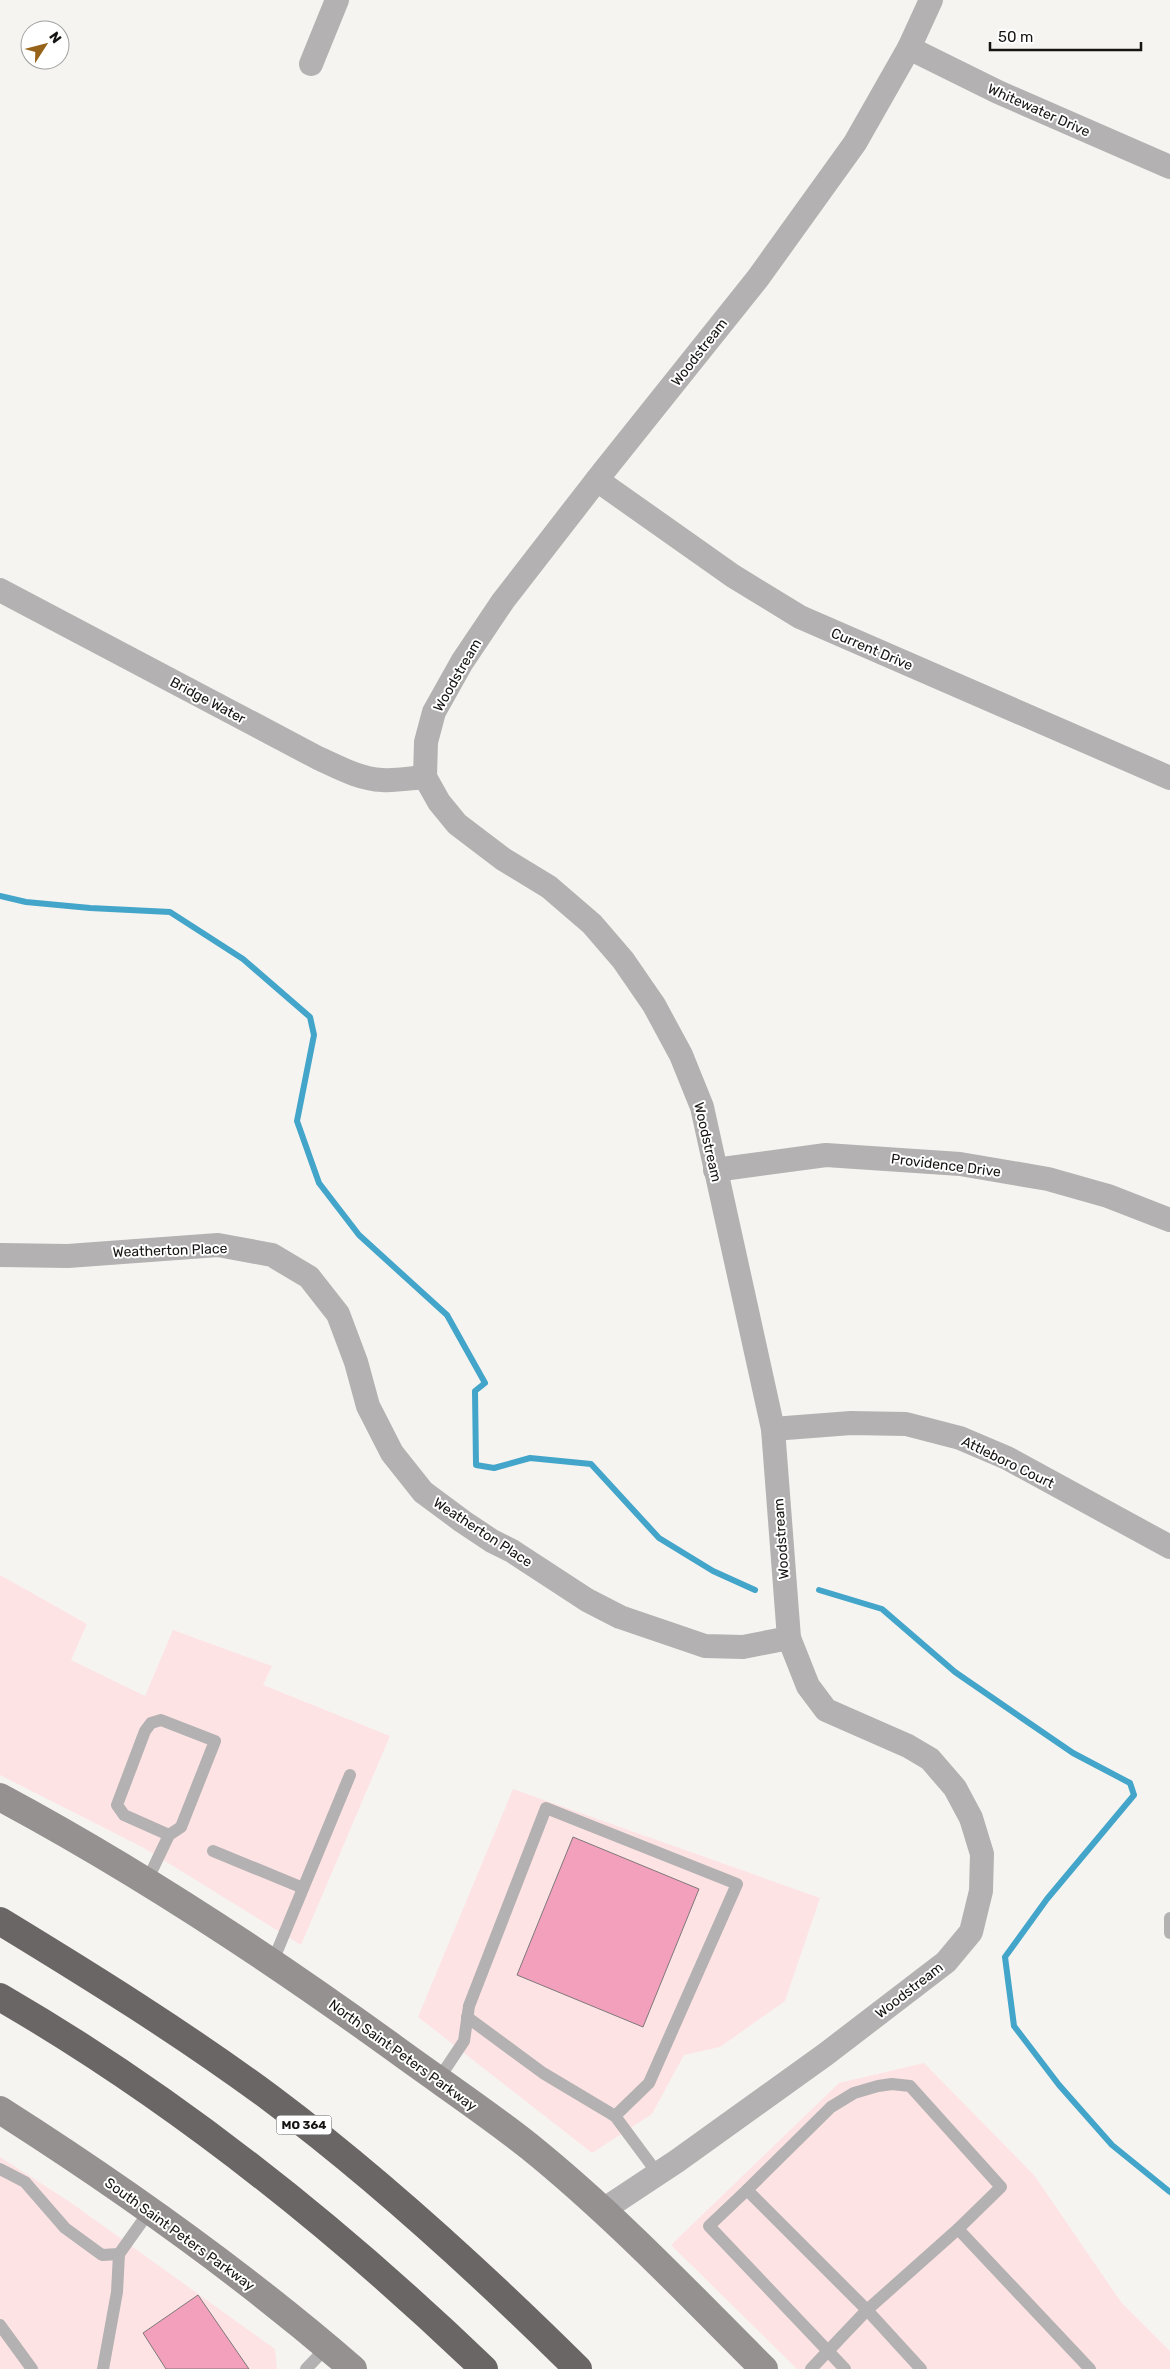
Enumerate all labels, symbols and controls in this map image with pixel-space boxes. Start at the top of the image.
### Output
north arrow [20,20,70,70]
scale bar [990,20,1141,52]
text: 50 m [998,28,1033,46]
text: N [45,29,65,47]
street label: Whitewater Drive [985,80,1093,141]
street label: Woodstream [668,315,731,390]
street label: Current Drive [828,625,915,674]
street label: Woodstream [430,636,485,715]
street label: Bridge Water [167,673,249,728]
street label: Woodstream [690,1101,725,1184]
street label: Providence Drive [890,1150,1002,1181]
street label: Weatherton Place [112,1240,228,1261]
street label: Attleboro Court [959,1433,1057,1492]
street label: Weatherton Place [430,1494,536,1571]
street label: Woodstream [770,1498,793,1580]
street label: Woodstream [872,1959,947,2022]
street label: North Saint Peters Parkway [325,1996,480,2115]
road number: MO 364 [276,2116,332,2134]
street label: South Saint Peters Parkway [101,2174,258,2295]

